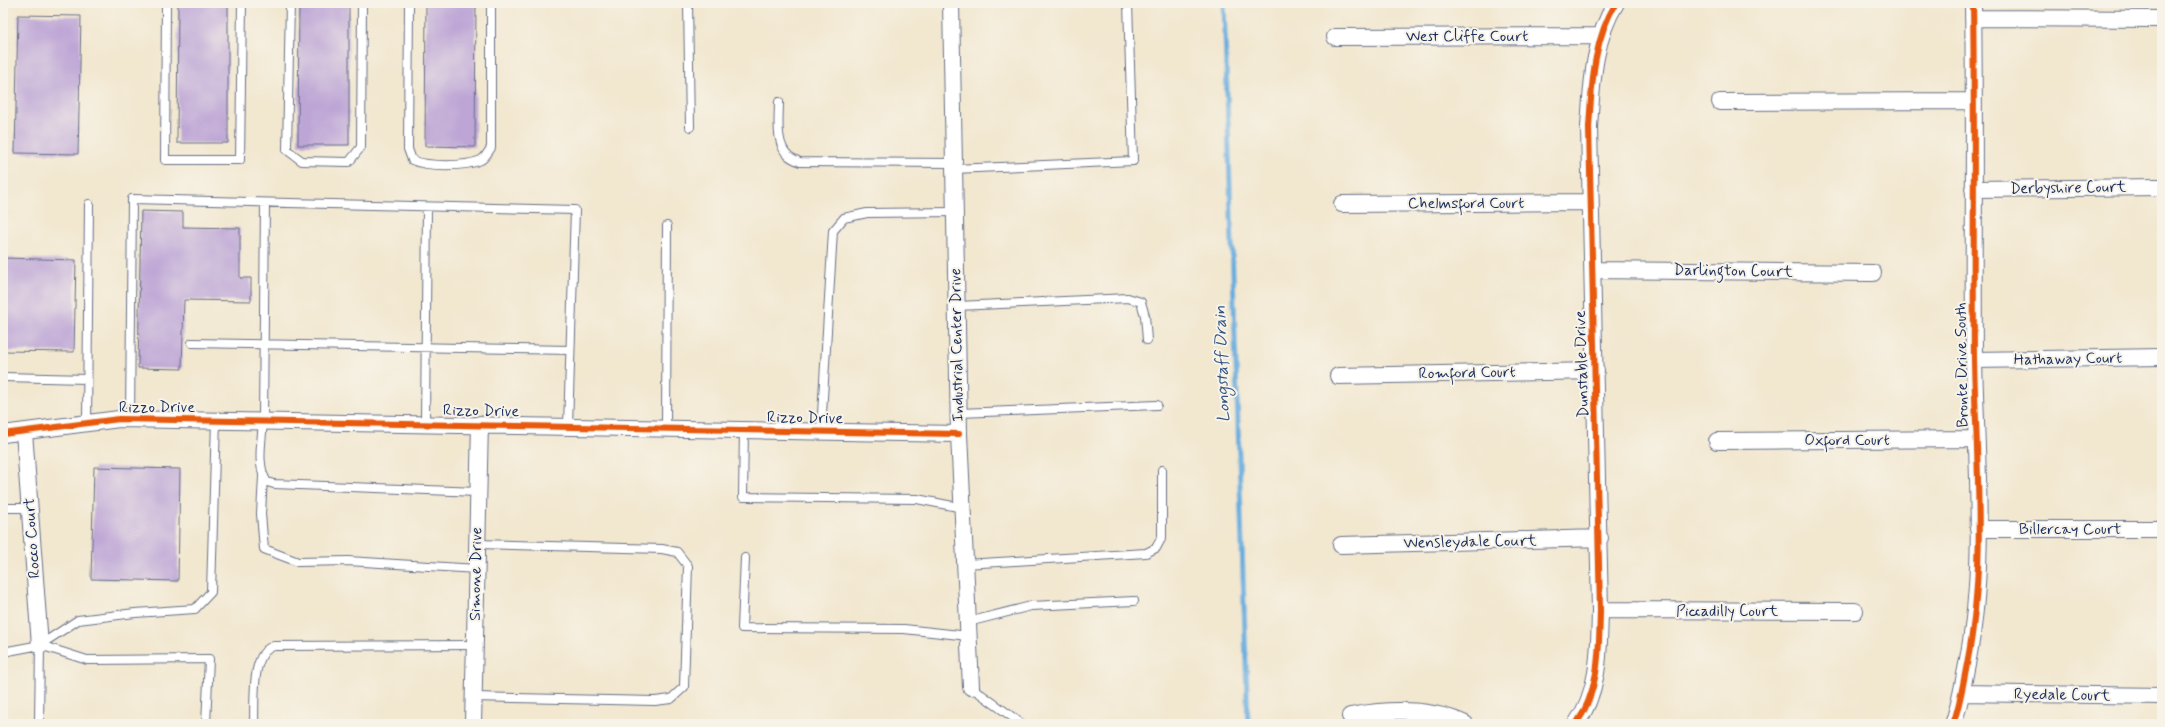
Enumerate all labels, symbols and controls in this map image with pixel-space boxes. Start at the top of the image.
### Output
street label: West Cliffe Court [1406,26,1528,47]
street label: Derbyshire Court [2010,176,2127,200]
street label: Chelmsford Court [1408,193,1524,216]
street label: Darlington Court [1673,259,1793,284]
street label: Industrial Center Drive [945,268,969,422]
street label: Bronte Drive South [1950,302,1974,428]
water label: Longstaff Drain [1209,305,1237,423]
street label: Dunstable Drive [1570,310,1594,418]
street label: Hathaway Court [2014,348,2122,370]
street label: Romford Court [1418,362,1516,386]
street label: Rizzo Drive [119,397,195,418]
street label: Rizzo Drive [443,400,519,422]
street label: Rizzo Drive [767,407,843,429]
street label: Oxford Court [1804,430,1890,453]
street label: Rocco Court [19,496,45,579]
street label: Billercay Court [2019,519,2122,540]
street label: Simone Drive [465,527,487,621]
street label: Wensleydale Court [1403,530,1537,554]
street label: Piccadilly Court [1676,601,1779,622]
street label: Ryedale Court [2014,684,2111,706]

